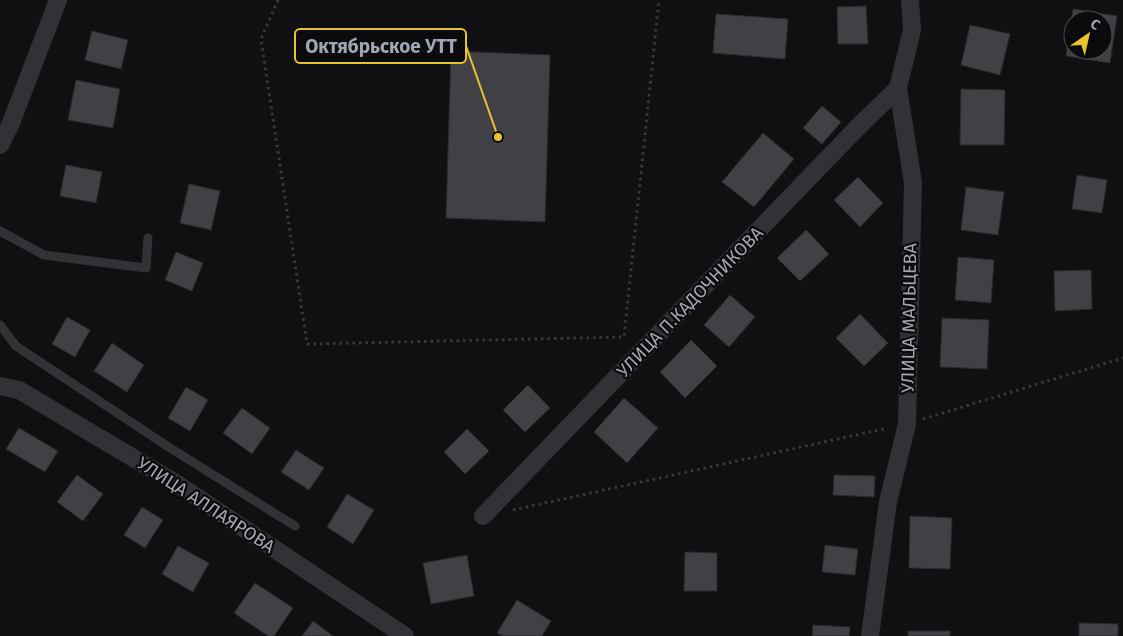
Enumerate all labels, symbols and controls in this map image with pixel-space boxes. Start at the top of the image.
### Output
north arrow [1063,10,1113,60]
text: С [1087,15,1103,34]
callout: Октябрьское УТТ [295,29,466,63]
text: Октябрьское УТТ [305,35,458,58]
street label: УЛИЦА П.КАДОЧНИКОВА [612,222,768,382]
street label: УЛИЦА МАЛЬЦЕВА [897,242,921,393]
street label: УЛИЦА АЛЛАЯРОВА [133,452,280,558]

